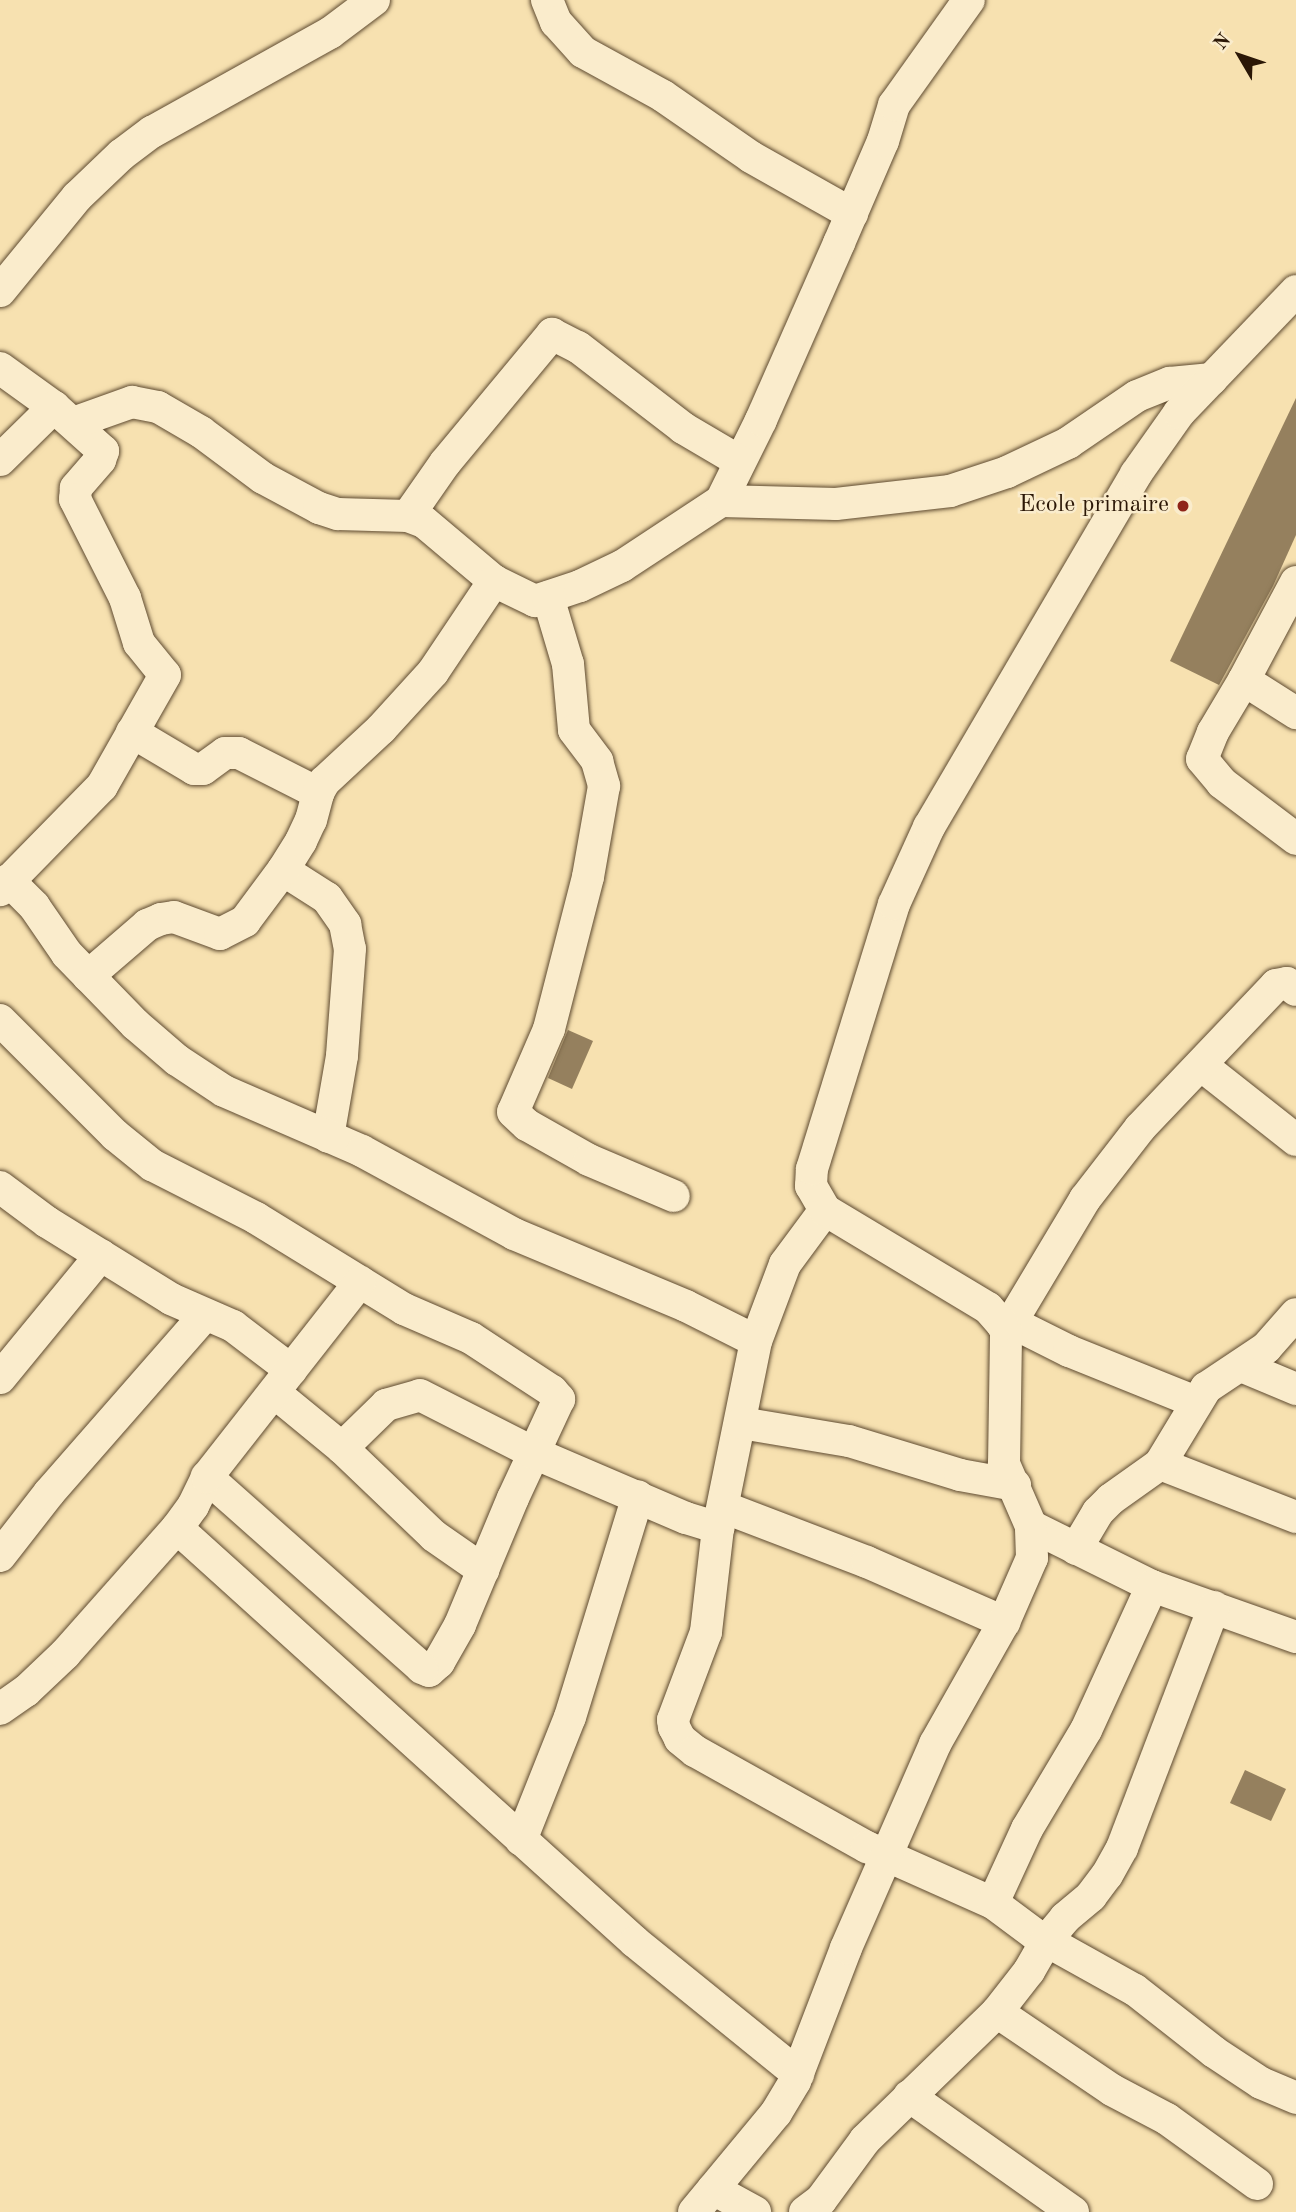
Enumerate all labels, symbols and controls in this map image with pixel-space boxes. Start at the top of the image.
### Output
north arrow [1205,21,1275,91]
text: N [1211,31,1235,54]
place label: Ecole primaire [1019,492,1169,520]
marker: Ecole primaire [1175,498,1191,514]

